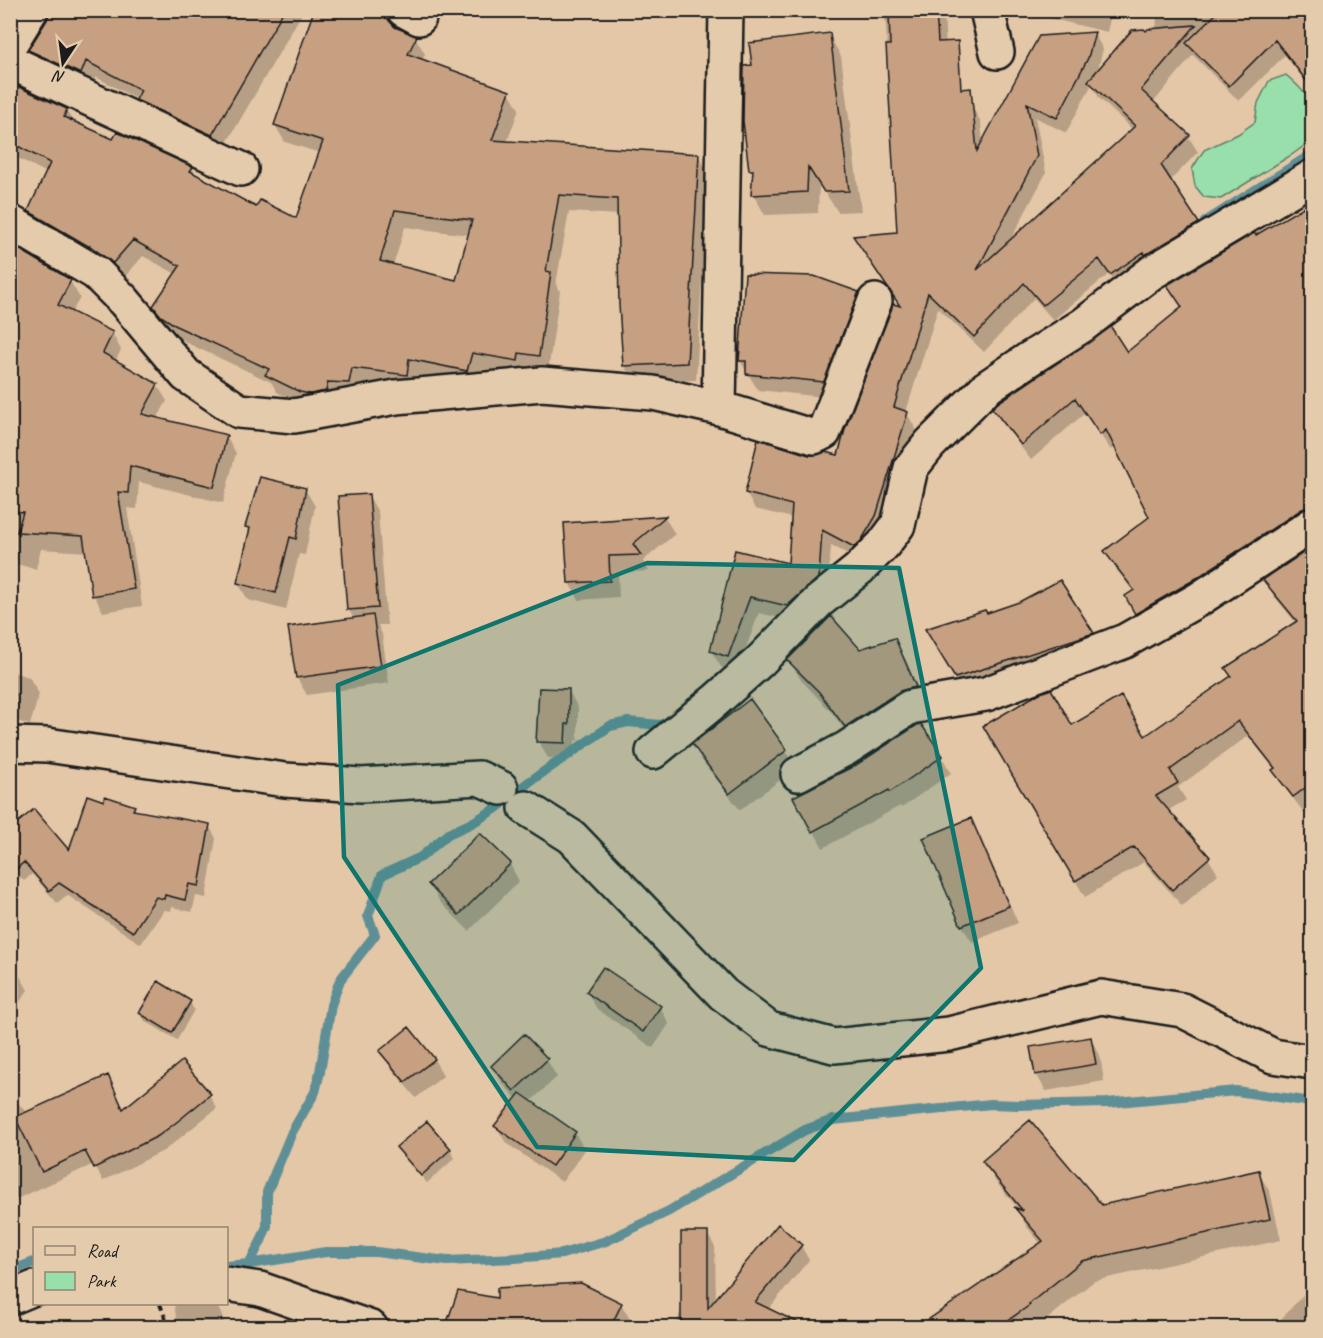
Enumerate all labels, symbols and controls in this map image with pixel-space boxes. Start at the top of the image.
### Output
north arrow [33,33,93,93]
text: N [50,65,67,87]
legend [33,1227,228,1305]
text: Road [87,1240,120,1262]
text: Park [87,1270,117,1292]

